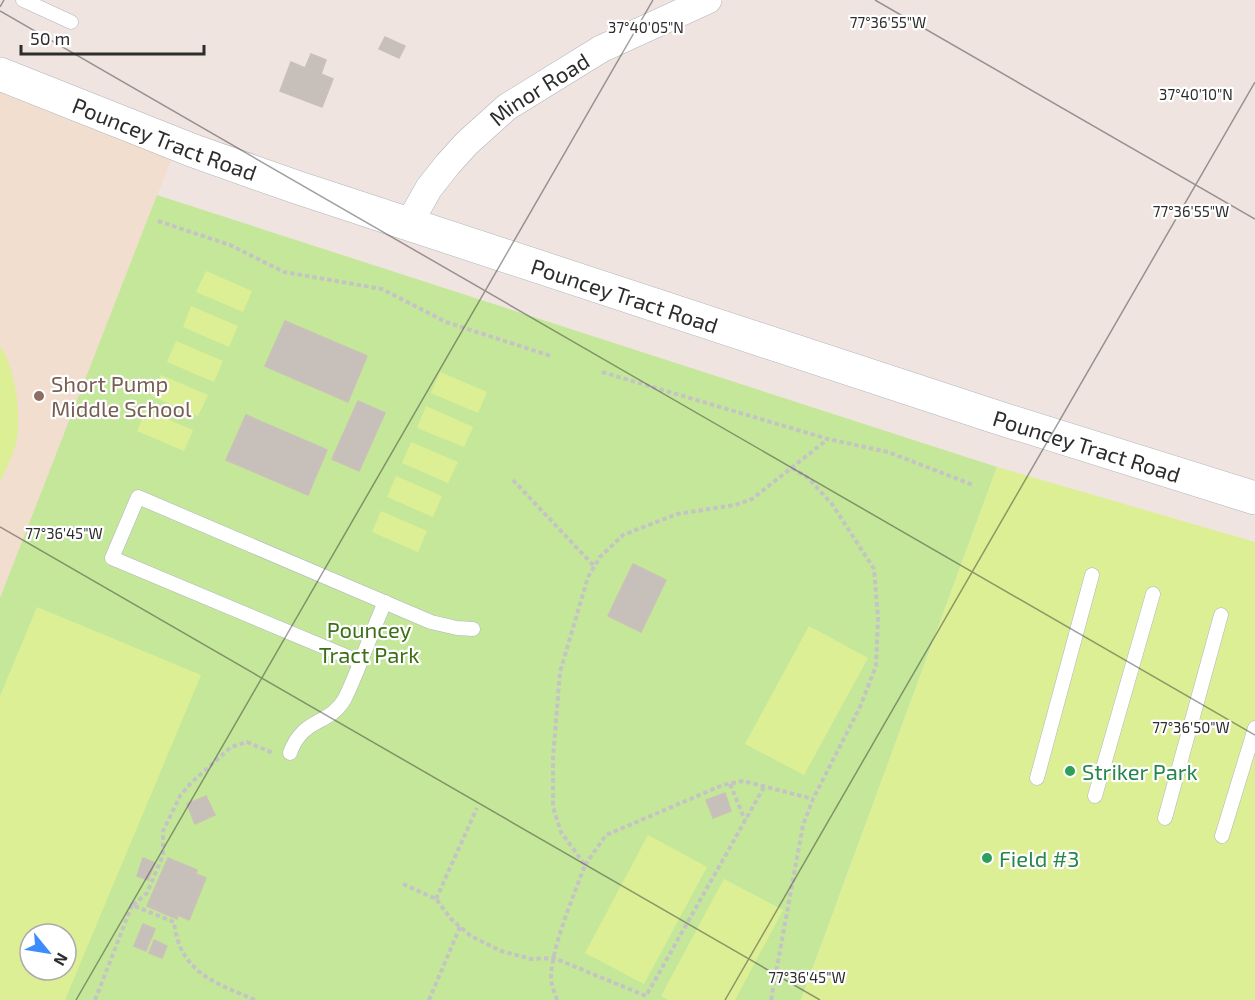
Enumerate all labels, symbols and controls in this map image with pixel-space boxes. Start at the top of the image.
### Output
text: 77°36'55"W [850,13,926,31]
scale bar [21,18,204,56]
text: 37°40'05"N [608,18,684,36]
text: 50 m [30,27,70,49]
street label: Minor Road [483,47,594,130]
text: 37°40'10"N [1159,85,1233,103]
street label: Pouncey Tract Road [69,91,260,185]
text: 77°36'55"W [1153,202,1229,220]
street label: Pouncey Tract Road [528,252,722,338]
place label: Short Pump Middle School [51,370,192,421]
marker: Short Pump Middle School [32,389,46,403]
street label: Pouncey Tract Road [990,404,1184,487]
text: 77°36'45"W [25,524,103,542]
park label: Pouncey Tract Park [319,616,419,667]
text: 77°36'50"W [1152,718,1230,736]
place label: Striker Park [1082,758,1198,784]
marker: Striker Park [1063,764,1077,778]
place label: Field #3 [999,845,1079,871]
marker: Field #3 [980,851,994,865]
north arrow [18,922,78,982]
text: N [50,950,73,970]
text: 77°36'45"W [768,968,846,986]

